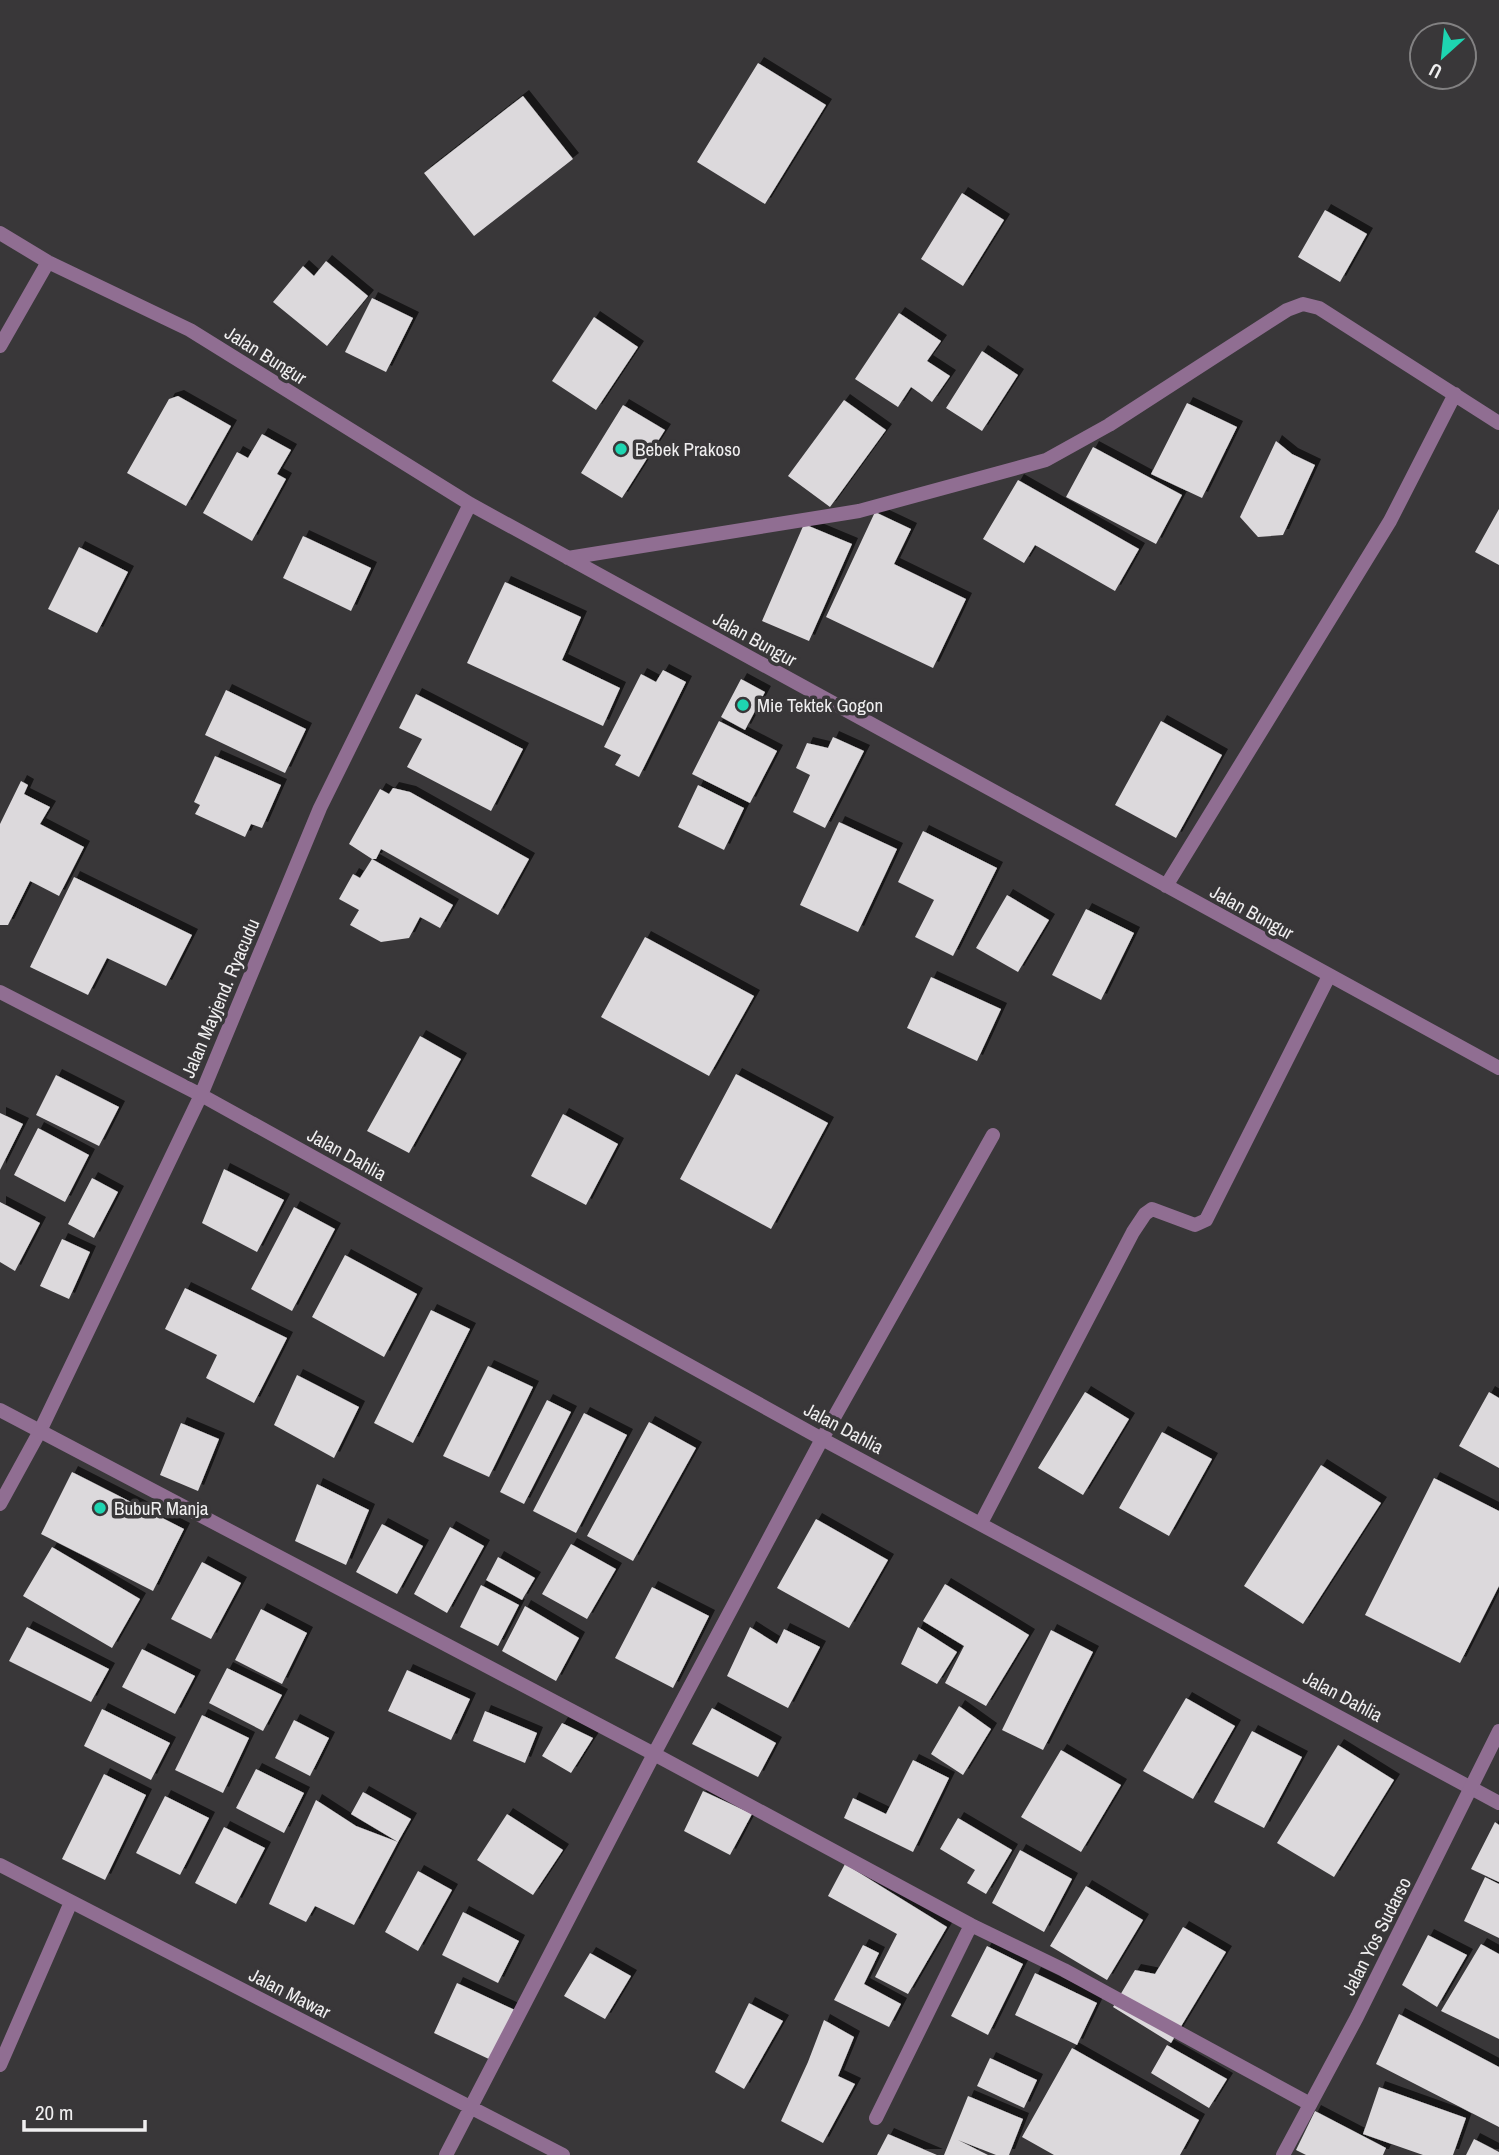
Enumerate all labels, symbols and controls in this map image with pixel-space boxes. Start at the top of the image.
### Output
north arrow [1408,21,1478,91]
text: U [1424,57,1446,85]
street label: Jalan Bungur [220,320,313,391]
place label: Bebek Prakoso [635,436,741,462]
marker: Bebek Prakoso [613,441,629,457]
street label: Jalan Bungur [709,605,802,673]
place label: Mie Tektek Gogon [757,692,883,718]
marker: Mie Tektek Gogon [735,697,751,713]
street label: Jalan Bungur [1206,878,1299,946]
street label: Jalan Mayjend. Ryacudu [175,914,265,1082]
street label: Jalan Dahlia [303,1122,391,1187]
street label: Jalan Dahlia [800,1396,889,1460]
place label: BubuR Manja [114,1495,209,1521]
marker: BubuR Manja [92,1500,108,1516]
street label: Jalan Dahlia [1299,1664,1388,1728]
street label: Jalan Yos Sudarso [1335,1873,1417,1999]
street label: Jalan Mawar [245,1961,336,2025]
scale bar [24,2088,145,2132]
text: 20 m [35,2098,73,2127]

